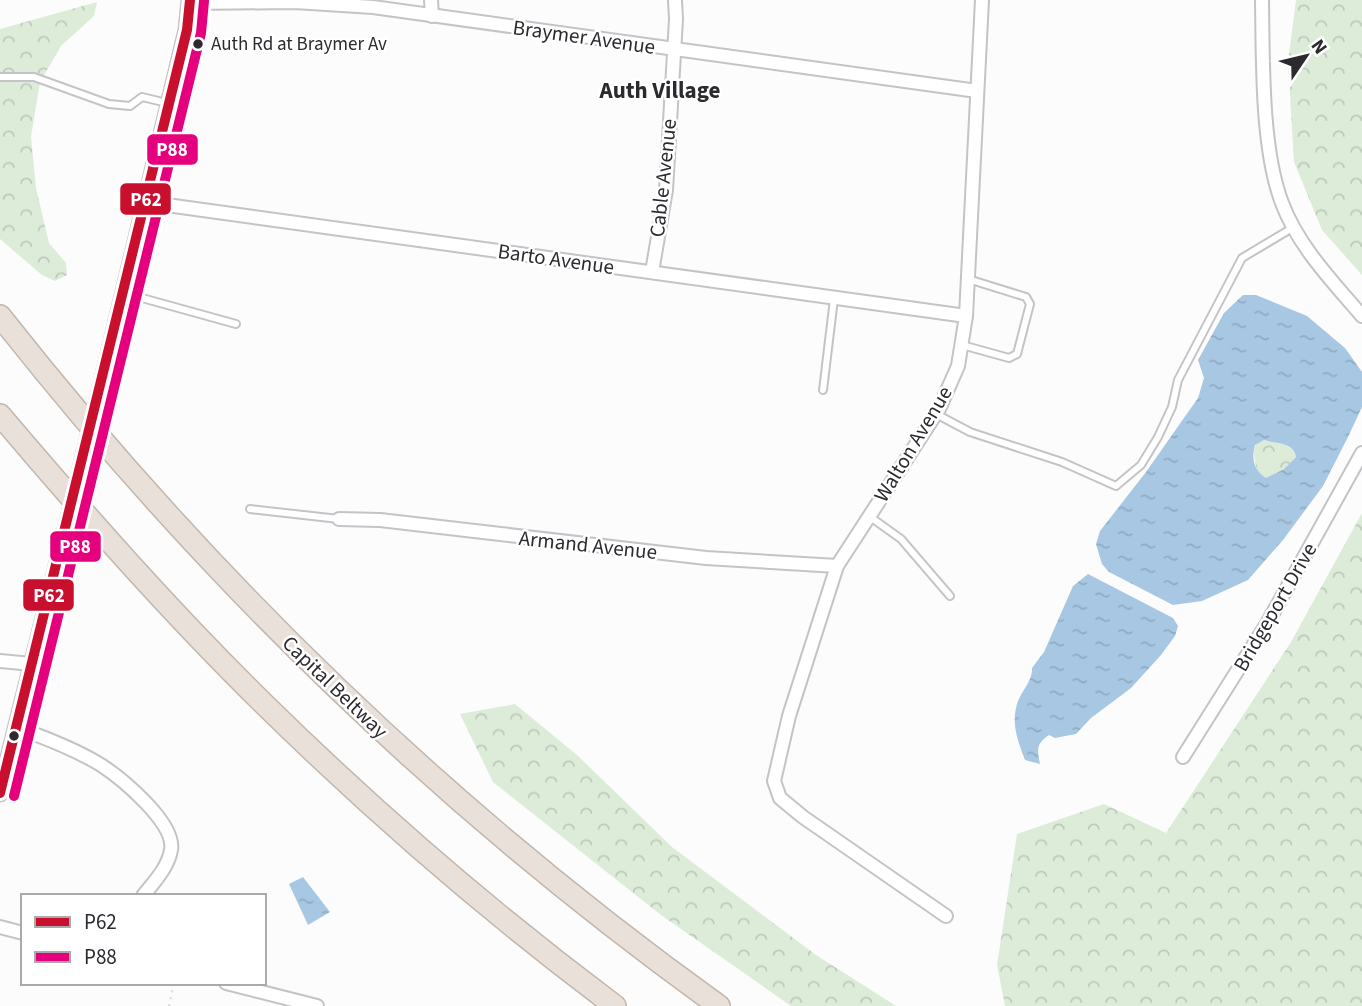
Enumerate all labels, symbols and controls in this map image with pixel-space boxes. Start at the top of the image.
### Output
street label: Braymer Avenue [511,12,657,62]
north arrow [1271,21,1341,91]
place label: Auth Rd at Braymer Av [211,31,387,58]
text: N [1304,34,1333,60]
marker: Auth Rd at Braymer Av [191,37,205,51]
district label: Auth Village [599,74,721,107]
street label: Cable Avenue [642,117,684,239]
line badge: P88 [146,133,199,166]
text: P88 [156,137,188,164]
line badge: P62 [119,182,172,216]
text: P62 [130,187,162,214]
street label: Barto Avenue [496,236,616,282]
street label: Walton Avenue [866,380,960,508]
street label: Armand Avenue [517,523,659,567]
line badge: P88 [49,530,102,563]
text: P88 [59,534,91,561]
street label: Bridgeport Drive [1226,537,1324,677]
line badge: P62 [22,578,75,612]
text: P62 [33,583,65,610]
street label: Capital Beltway [275,629,395,745]
unlabelled marker [7,729,21,743]
legend [21,894,266,985]
text: P62 [84,907,117,937]
text: P88 [84,942,117,972]

